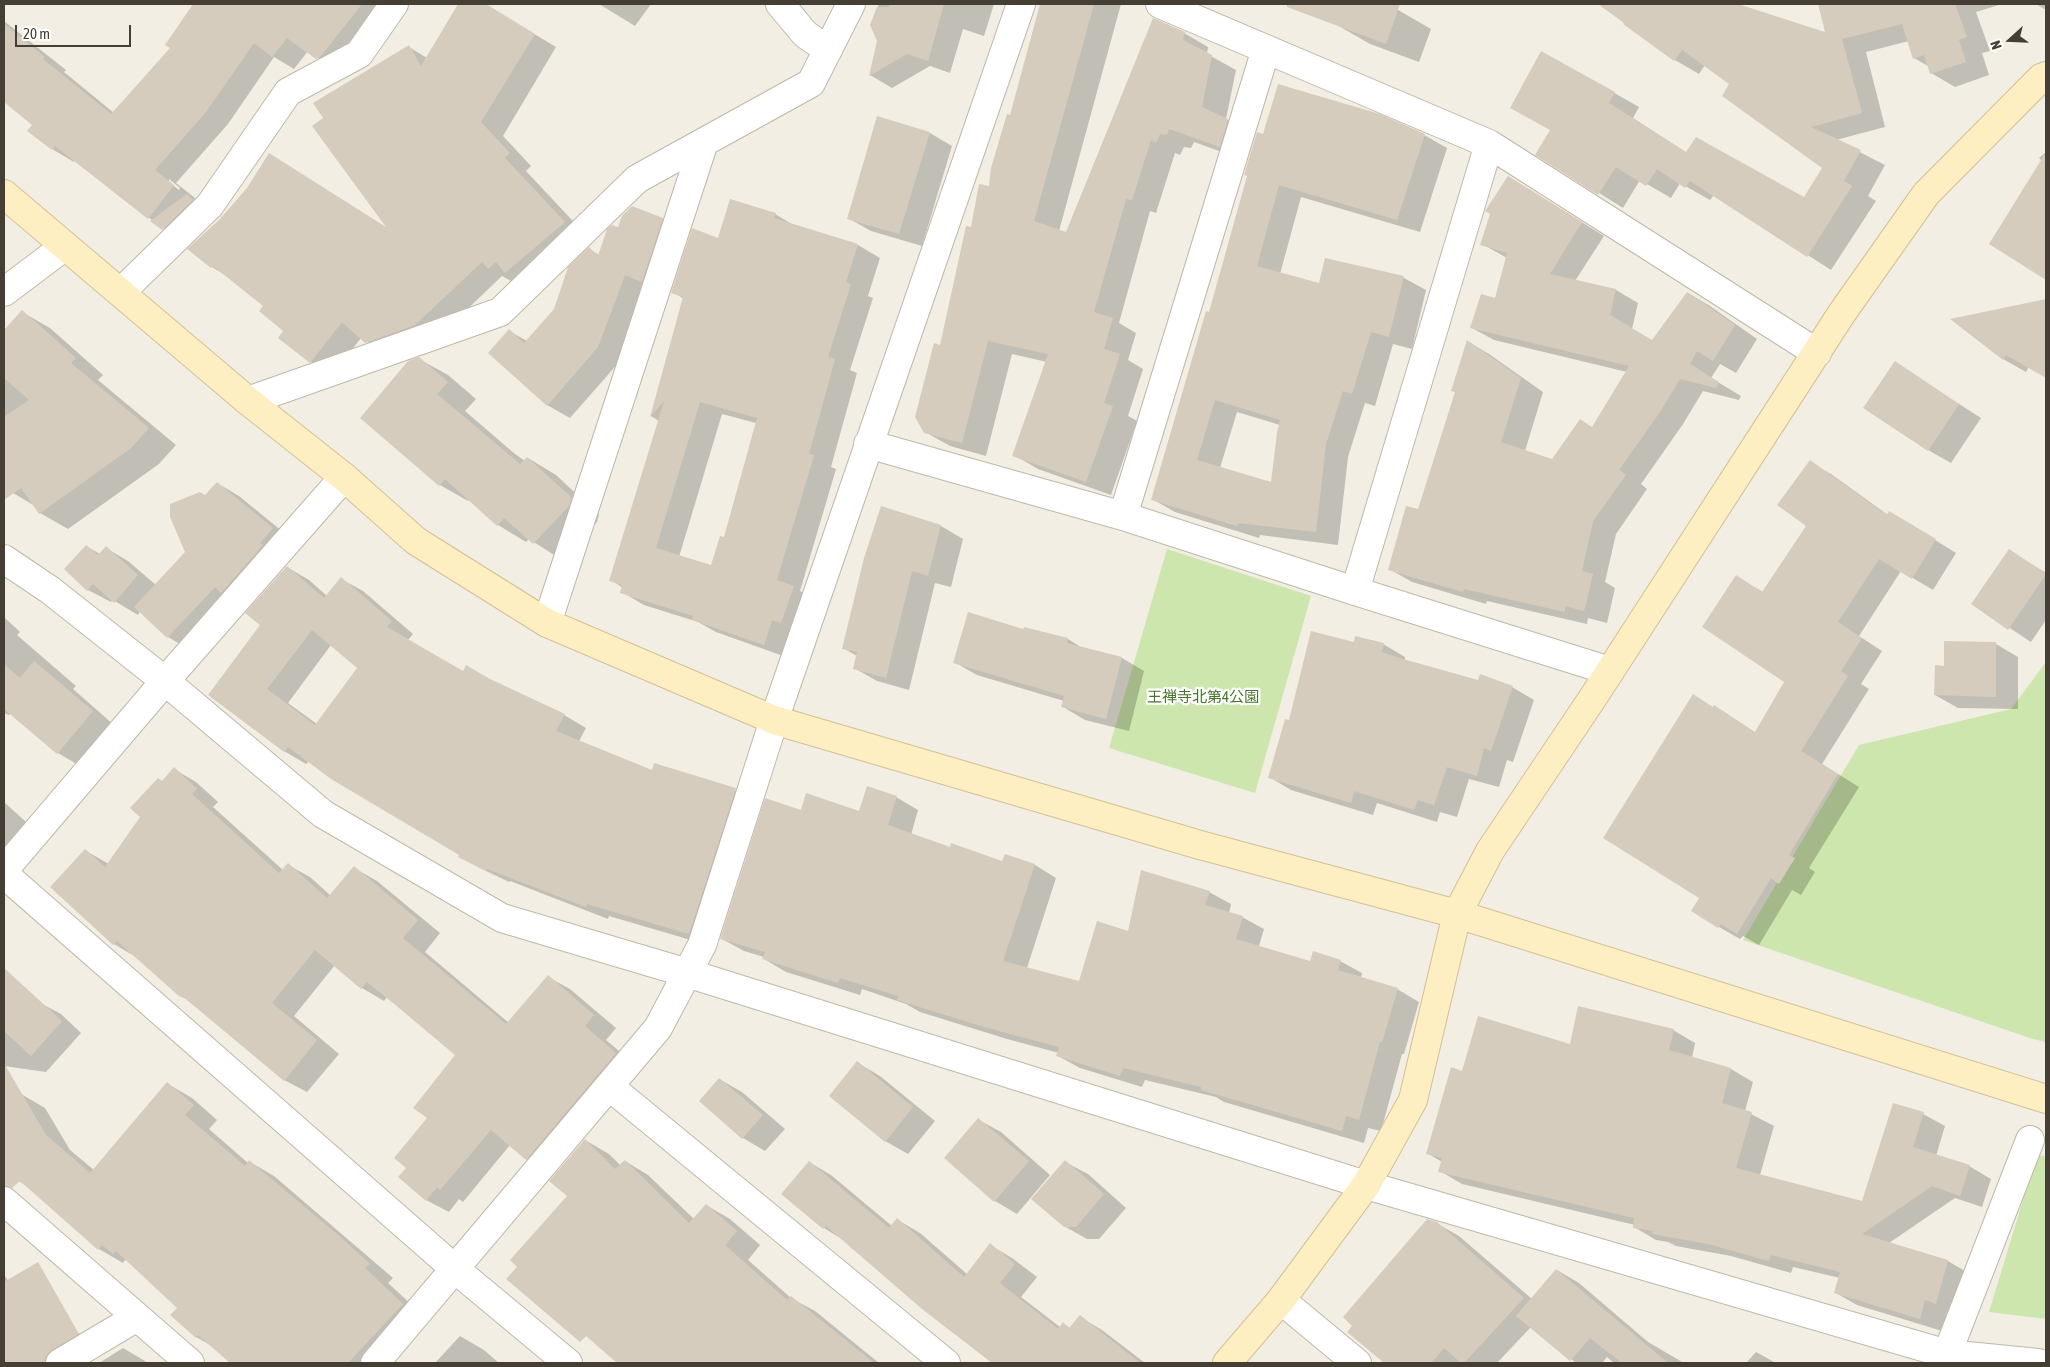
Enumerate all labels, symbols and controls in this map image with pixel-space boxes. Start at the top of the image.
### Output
scale bar [18,15,134,47]
north arrow [1985,15,2035,65]
text: 20 m [23,25,50,42]
text: N [1987,39,2005,52]
park label: 王禅寺北第4公園 [1147,688,1259,706]

